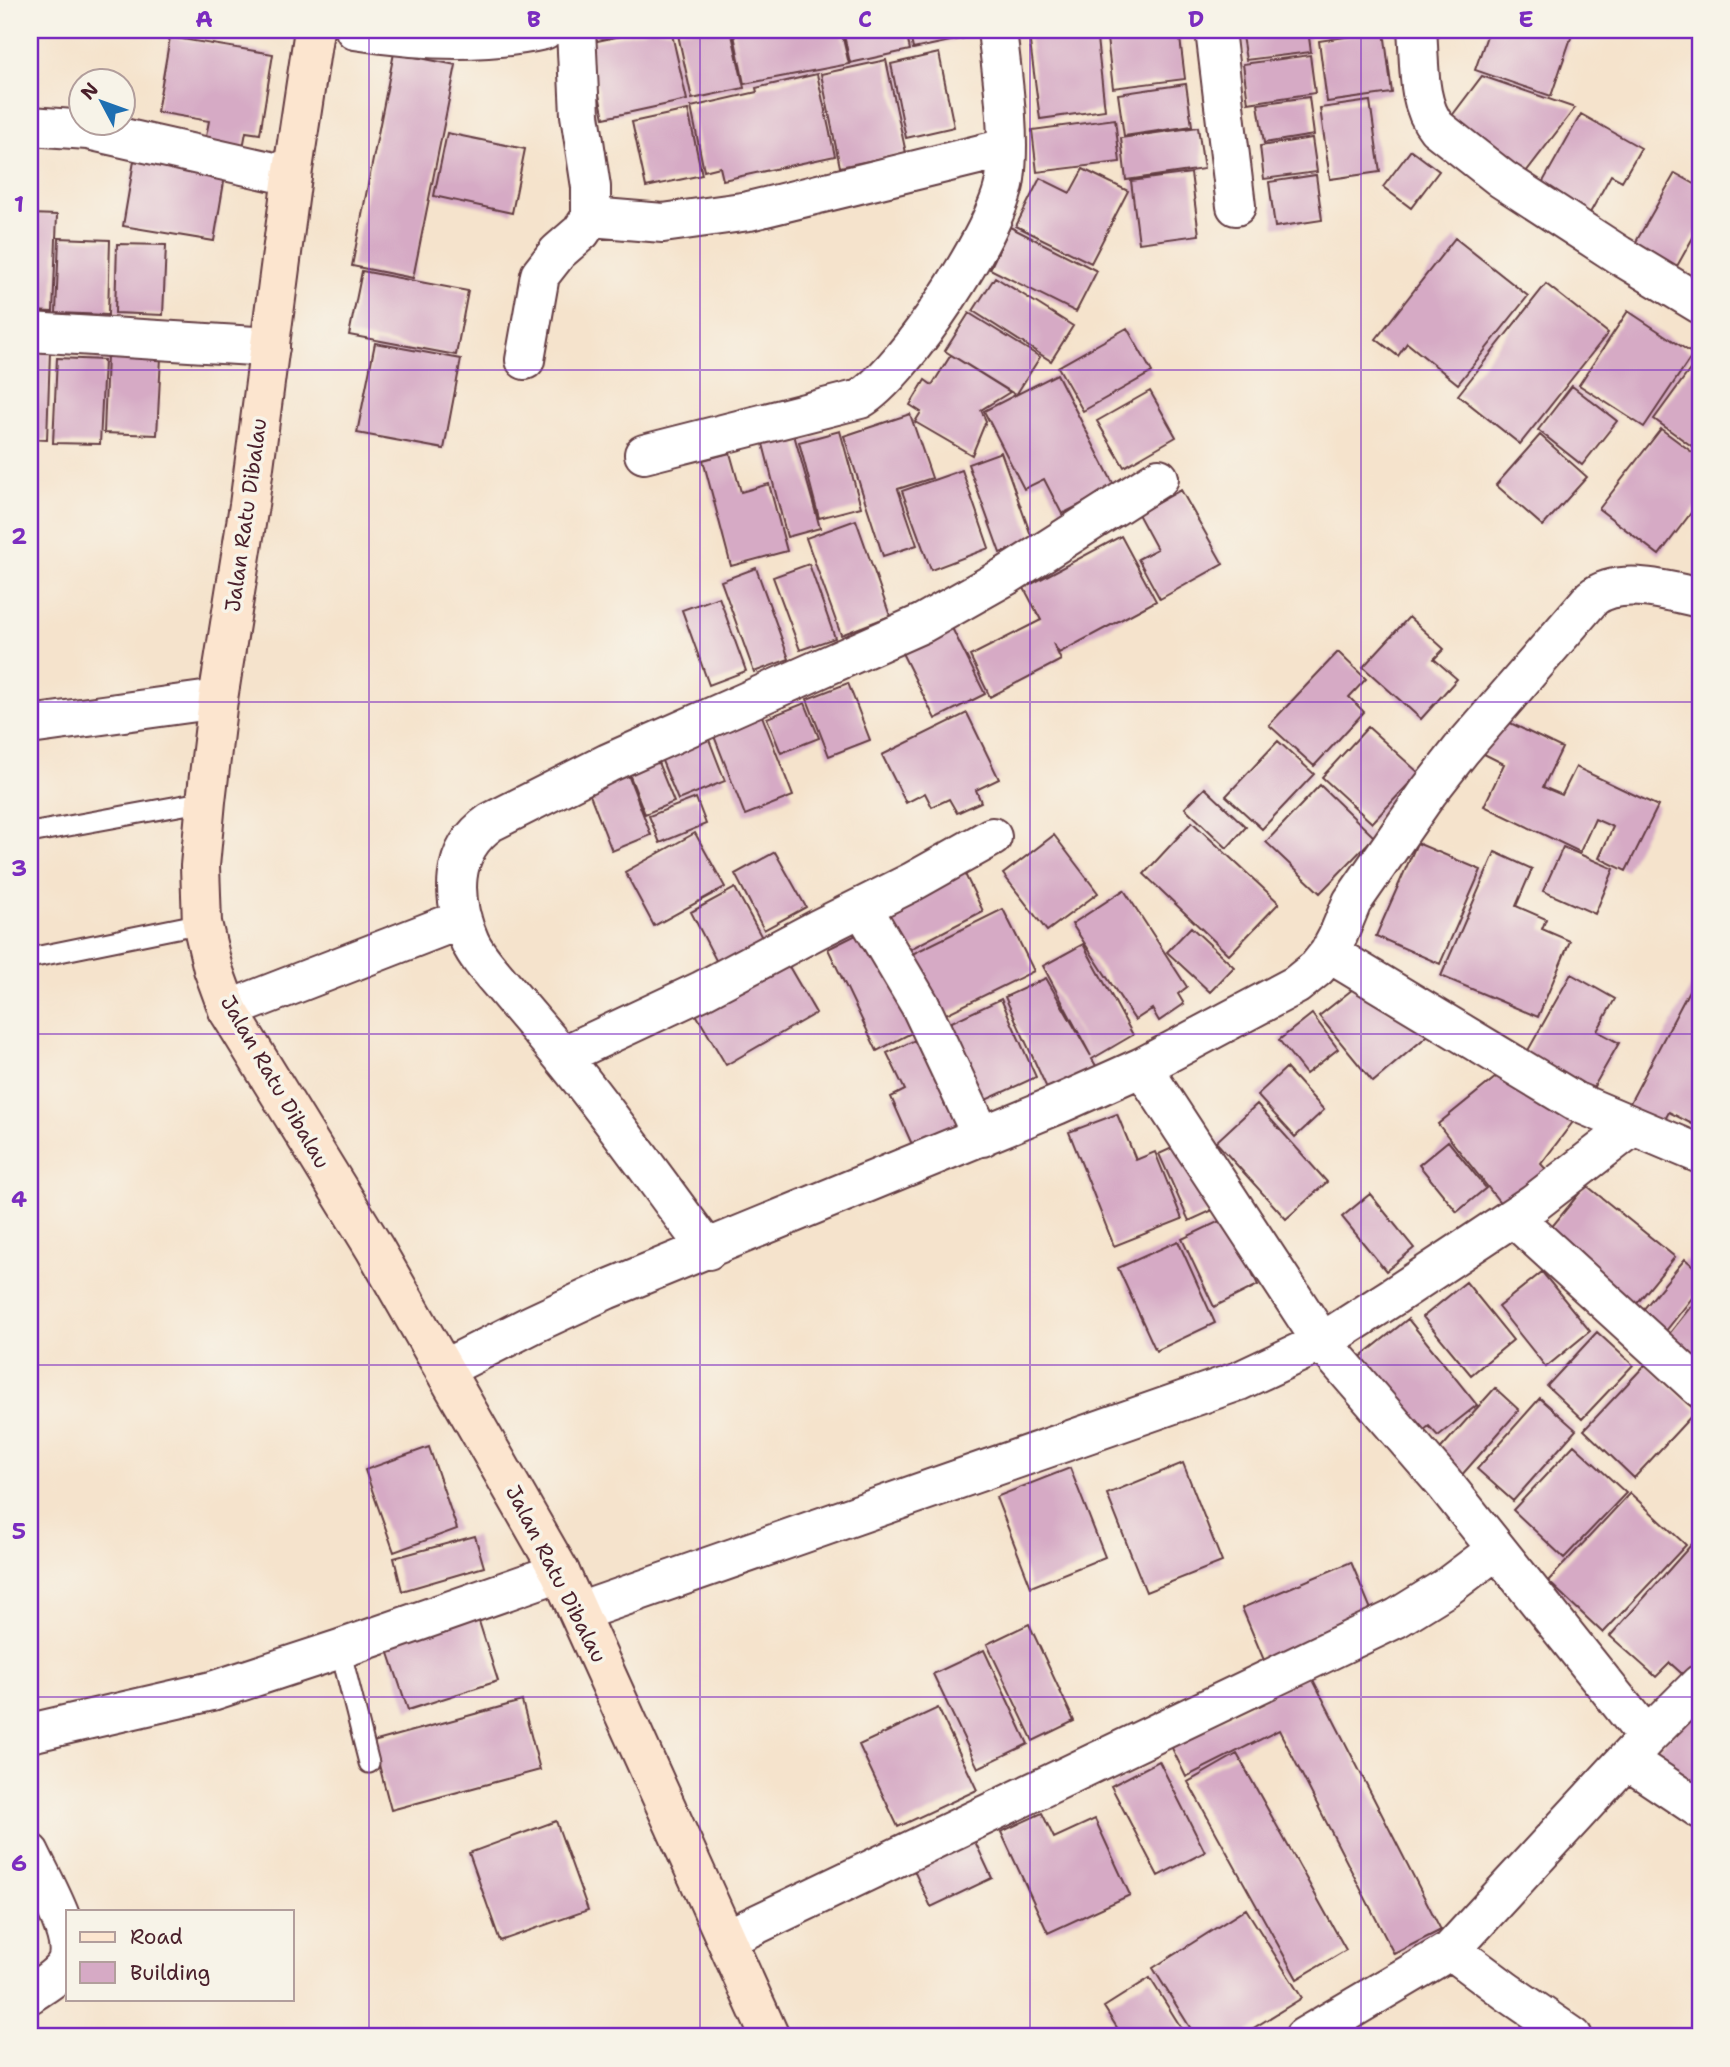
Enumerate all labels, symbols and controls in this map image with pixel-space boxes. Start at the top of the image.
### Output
text: A [195,4,213,34]
text: B [527,4,541,34]
text: C [858,4,872,34]
text: D [1188,4,1204,34]
text: E [1518,4,1534,34]
north arrow [66,66,136,136]
text: N [75,77,104,105]
text: 1 [14,189,24,219]
street label: Jalan Ratu Dibalau [219,416,273,614]
text: 2 [11,521,27,551]
text: 3 [11,853,27,883]
street label: Jalan Ratu Dibalau [214,990,336,1174]
text: 4 [11,1184,27,1214]
street label: Jalan Ratu Dibalau [499,1481,613,1667]
text: 5 [12,1516,26,1546]
text: 6 [11,1848,27,1878]
legend [66,1910,294,2000]
text: Road [130,1923,183,1951]
text: Building [130,1959,210,1987]

